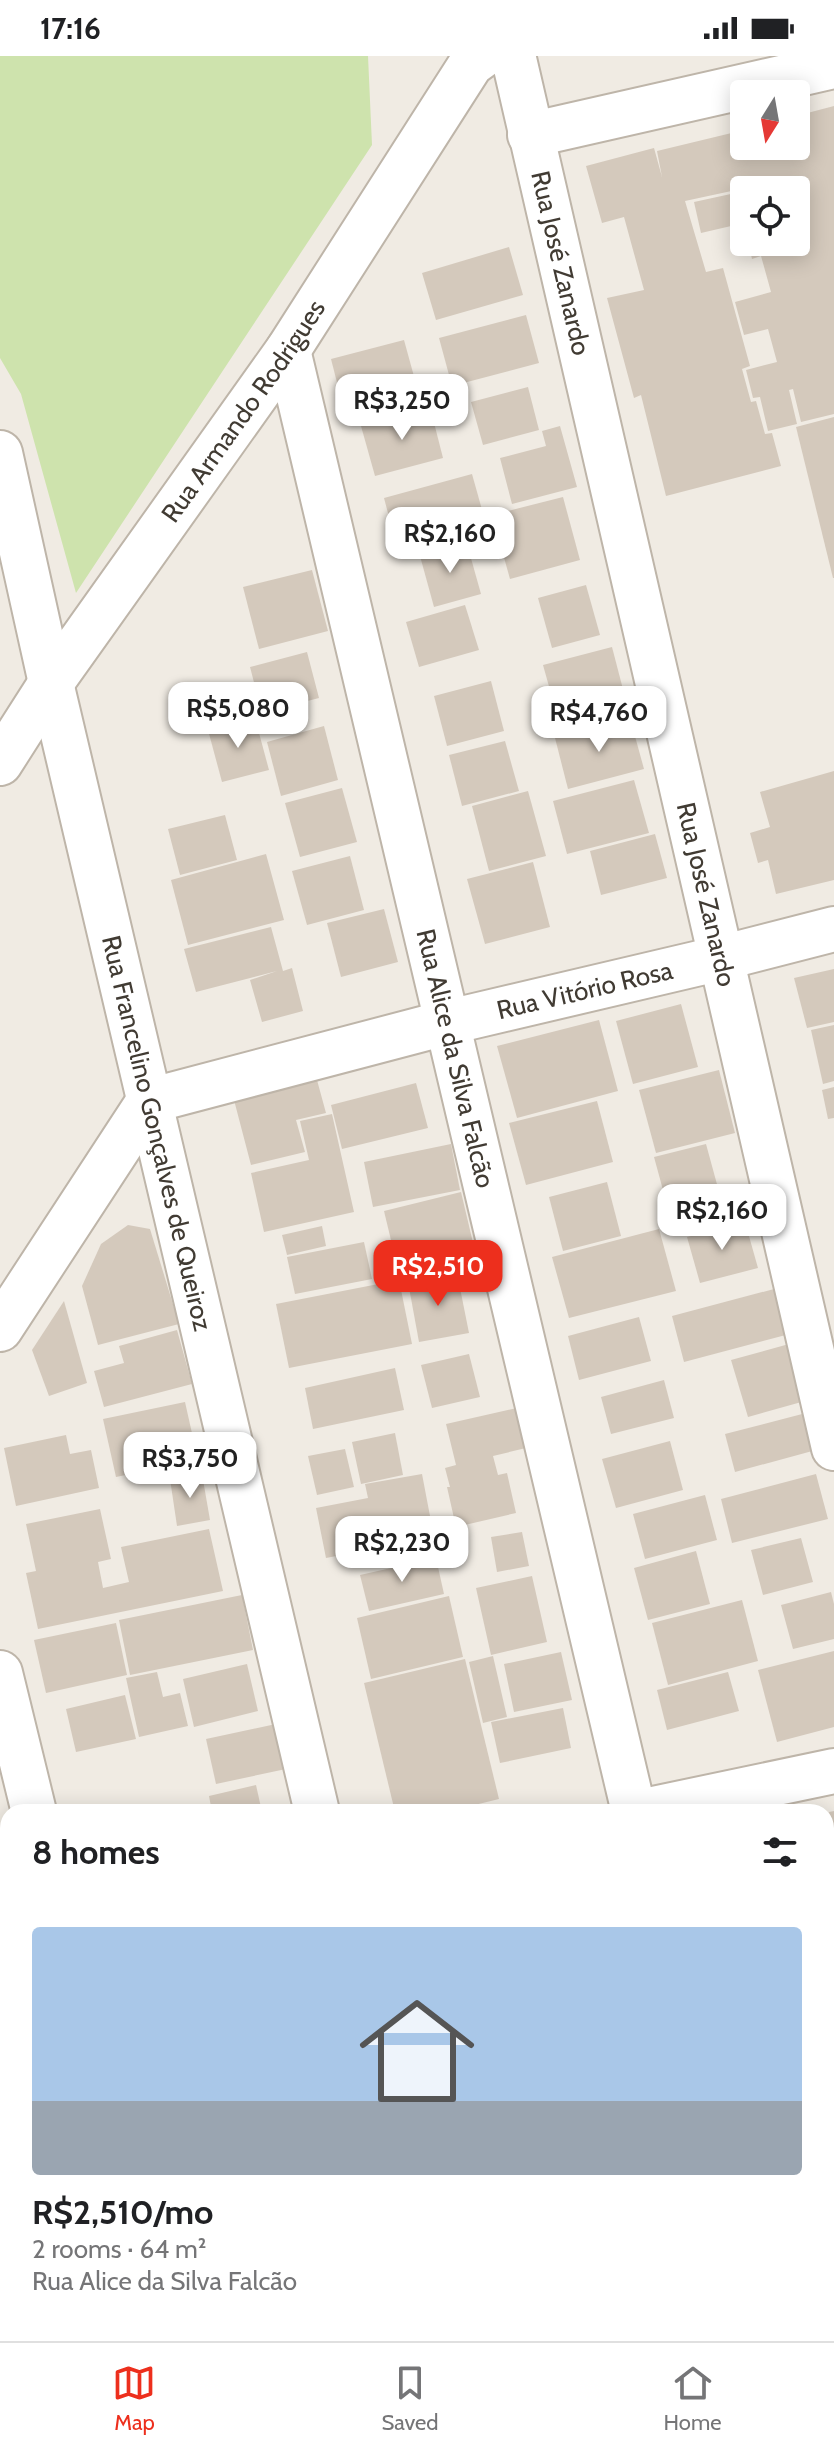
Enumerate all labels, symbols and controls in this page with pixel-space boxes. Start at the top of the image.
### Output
text: 17:16 [40,10,101,47]
north arrow [730,80,810,160]
map controls [730,80,810,256]
street label: Rua José Zanardo [524,168,598,358]
button: locate [730,176,810,256]
street label: Rua Armando Rodrigues [154,294,332,529]
pin: R$3,250 [328,374,476,442]
text: R$3,250 [353,384,451,416]
pin: R$2,160 [376,507,524,575]
text: R$2,160 [403,517,497,549]
pin: R$5,080 [164,682,312,750]
pin: R$4,760 [525,686,673,754]
text: R$5,080 [186,692,290,724]
text: R$4,760 [549,696,649,728]
street label: Rua José Zanardo [670,799,743,990]
street label: Rua Alice da Silva Falcão [410,926,502,1191]
street label: Rua Francelino Gonçalves de Queiroz [95,932,219,1334]
street label: Rua Vitório Rosa [494,954,676,1026]
pin: R$2,160 [648,1184,796,1252]
text: R$2,160 [675,1194,769,1226]
pin: R$2,510 [364,1240,512,1308]
text: R$2,510 [391,1250,485,1282]
pin: R$3,750 [116,1432,264,1500]
text: R$3,750 [142,1442,238,1474]
pin: R$2,230 [328,1516,476,1584]
text: R$2,230 [353,1526,451,1558]
icon: filters [758,1830,802,1874]
text: 8 homes [32,1831,160,1873]
icon: home [345,1979,489,2123]
text: R$2,510/mo [32,2191,214,2233]
text: 2 rooms · 64 m² [32,2233,207,2265]
text: Rua Alice da Silva Falcão [32,2265,297,2297]
tab: Map [112,2361,156,2436]
tab: Saved [381,2361,439,2436]
tab: Home [664,2361,721,2436]

